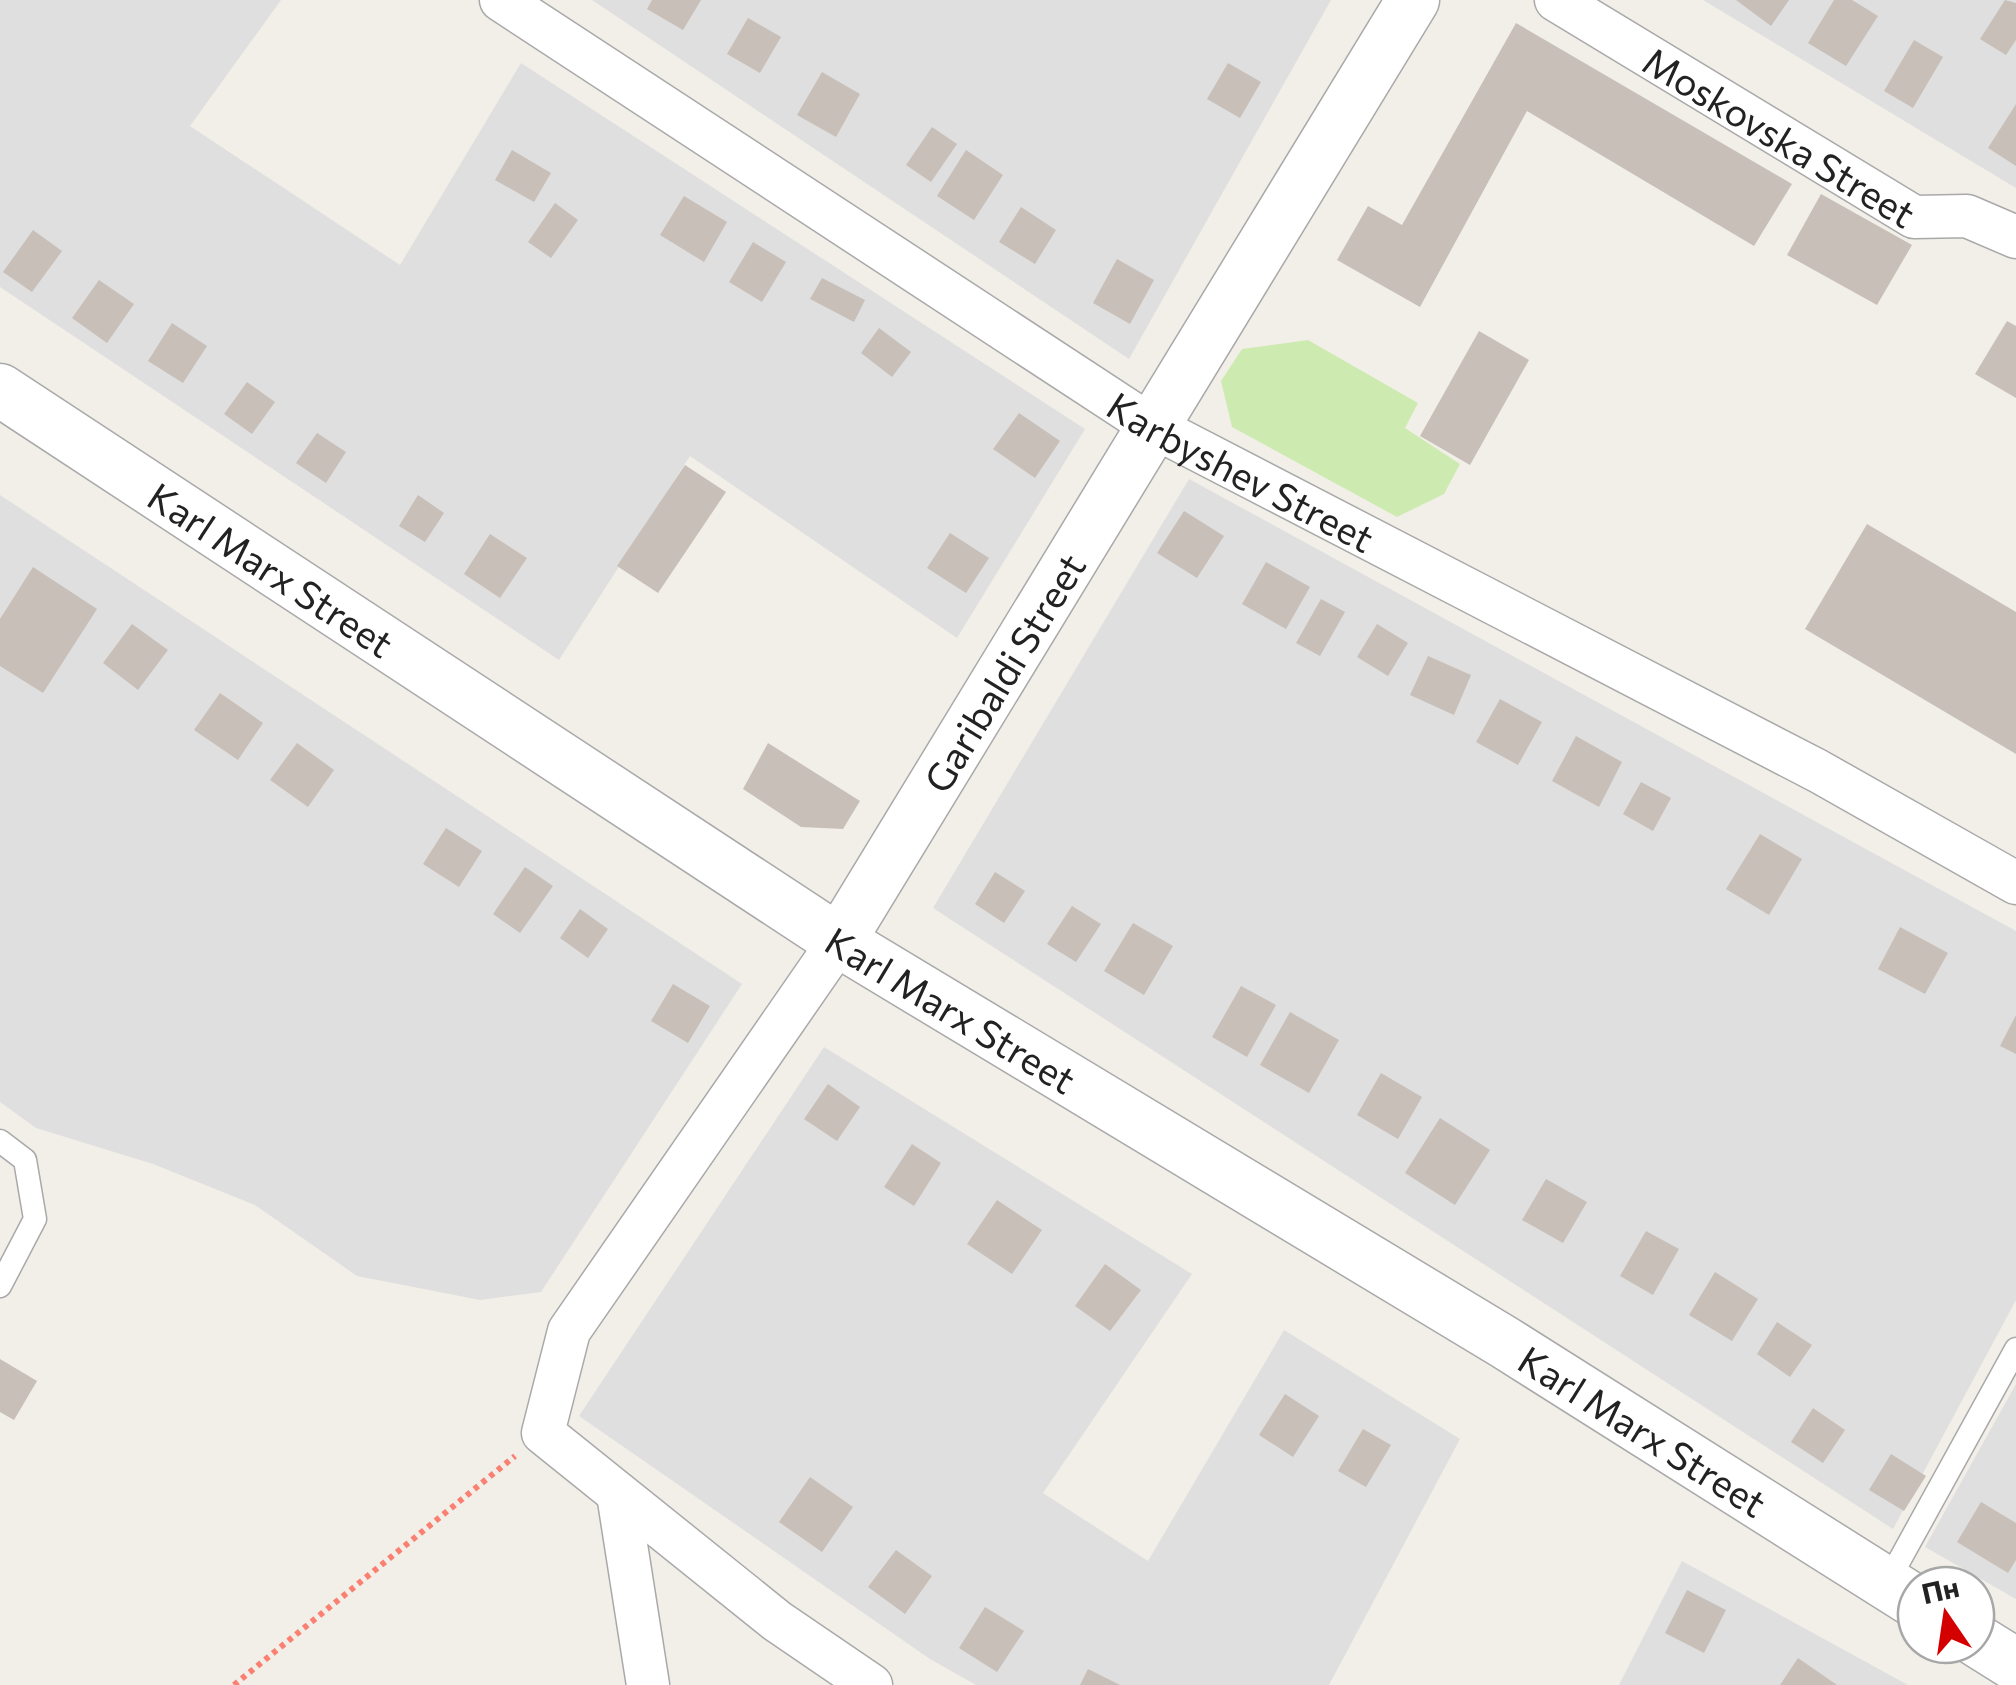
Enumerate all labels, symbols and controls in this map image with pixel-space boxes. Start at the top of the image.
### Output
street label: Moskovska Street [1636,35,1925,236]
street label: Karbyshev Street [1099,381,1383,561]
street label: Karl Marx Street [140,471,403,666]
street label: Garibaldi Street [912,544,1094,800]
street label: Karl Marx Street [818,915,1085,1102]
street label: Karl Marx Street [1511,1334,1776,1525]
north arrow [1896,1565,1996,1665]
text: Пн [1918,1569,1962,1610]

